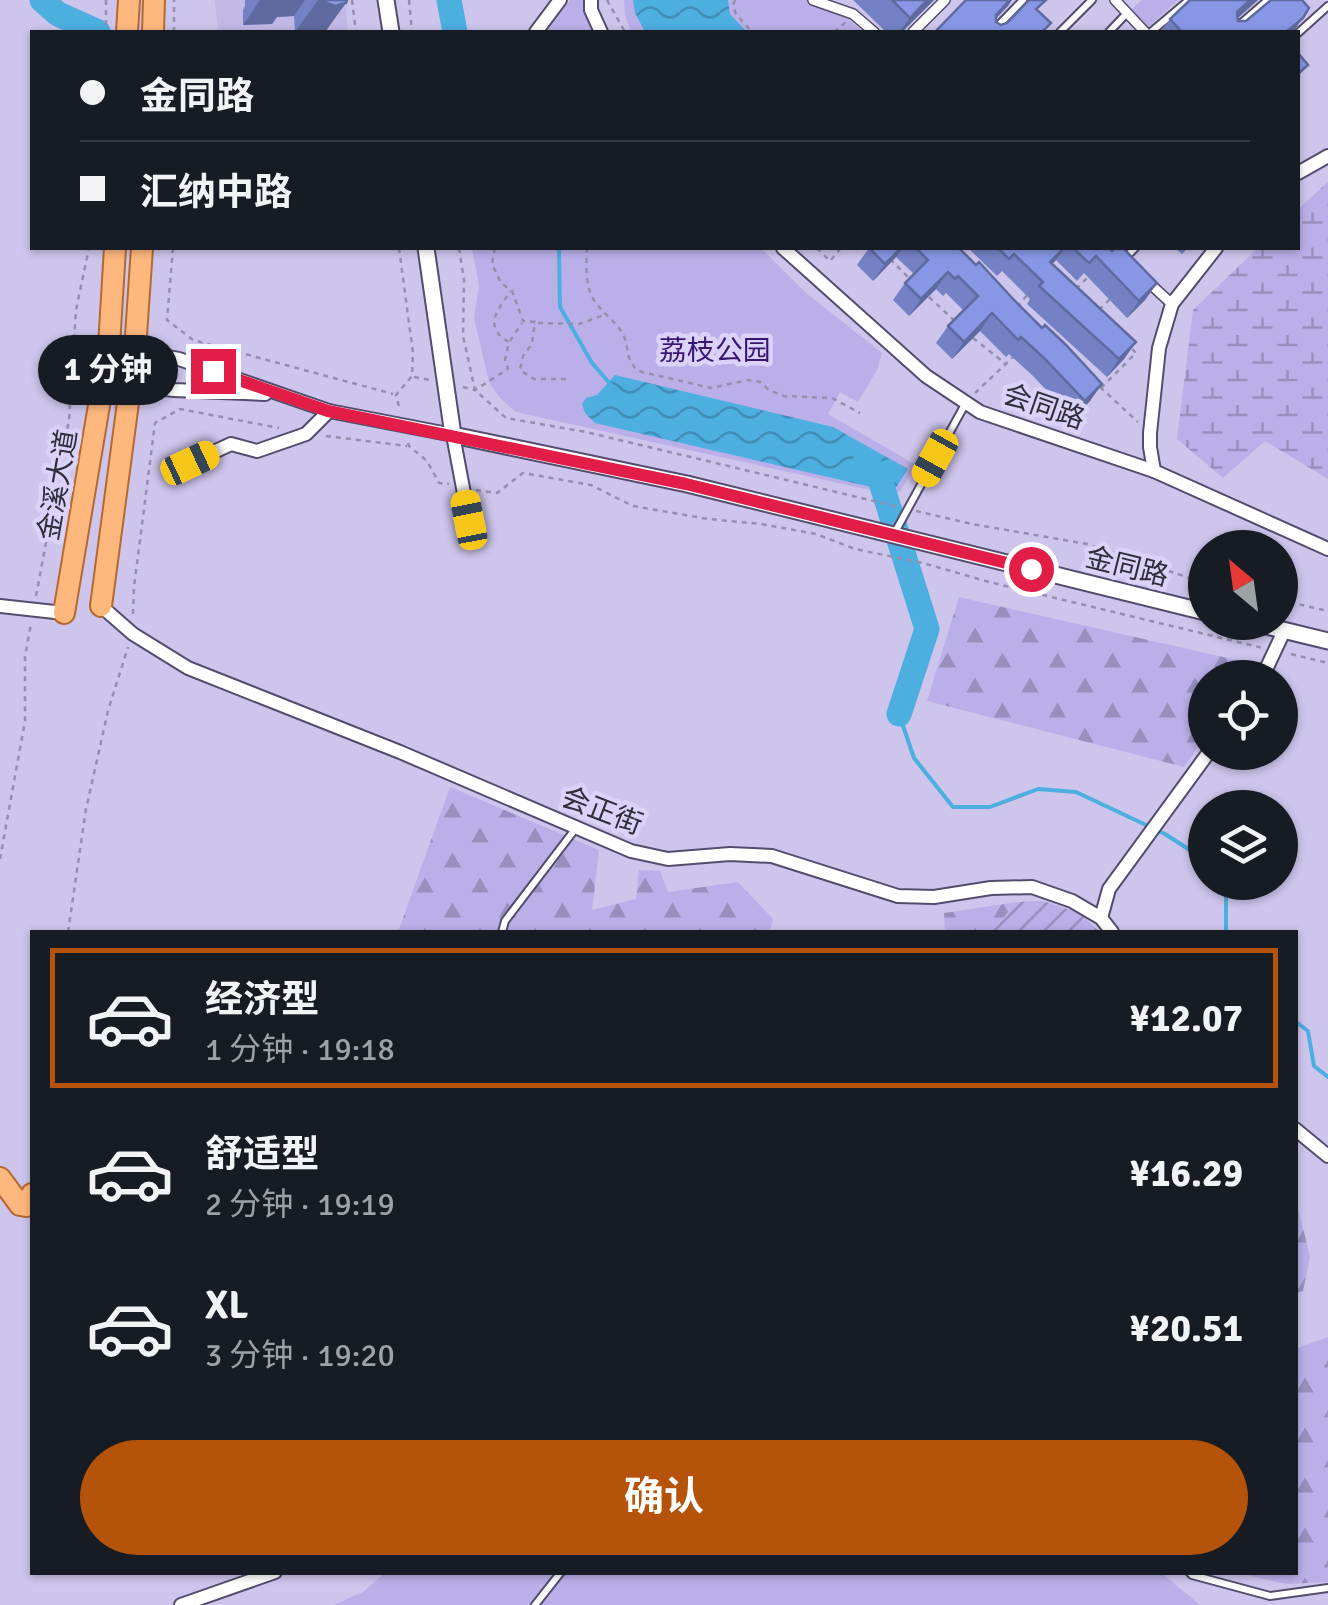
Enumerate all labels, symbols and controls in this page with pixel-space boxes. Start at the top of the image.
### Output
text: 金同路 [140,73,254,120]
text: 汇纳中路 [140,169,292,216]
park label: 荔枝公园 [659,334,771,368]
callout: 1 分钟 [38,336,178,406]
route end [191,349,236,394]
text: 1 分钟 [64,350,152,389]
street label: 会同路 [999,377,1089,437]
car [907,424,963,492]
street label: 金溪大道 [32,427,84,543]
car [156,437,224,489]
car [449,488,489,552]
north arrow [1188,530,1298,640]
map controls [1188,530,1298,900]
street label: 金同路 [1082,540,1172,594]
route start [1009,547,1054,592]
button: locate [1188,660,1298,770]
street label: 会正街 [557,780,647,842]
button: layers [1188,790,1298,900]
icon: car [85,973,175,1063]
text: 经济型 [205,976,319,1023]
text: ¥12.07 [1130,995,1243,1042]
text: 1 分钟 · 19:18 [205,1030,395,1069]
icon: car [85,1128,175,1218]
text: 舒适型 [205,1131,319,1178]
text: ¥16.29 [1130,1150,1243,1197]
text: 2 分钟 · 19:19 [205,1185,395,1224]
text: XL [205,1282,248,1329]
icon: car [85,1283,175,1373]
text: ¥20.51 [1130,1305,1243,1352]
text: 3 分钟 · 19:20 [205,1336,395,1375]
button: 确认 [80,1440,1248,1555]

